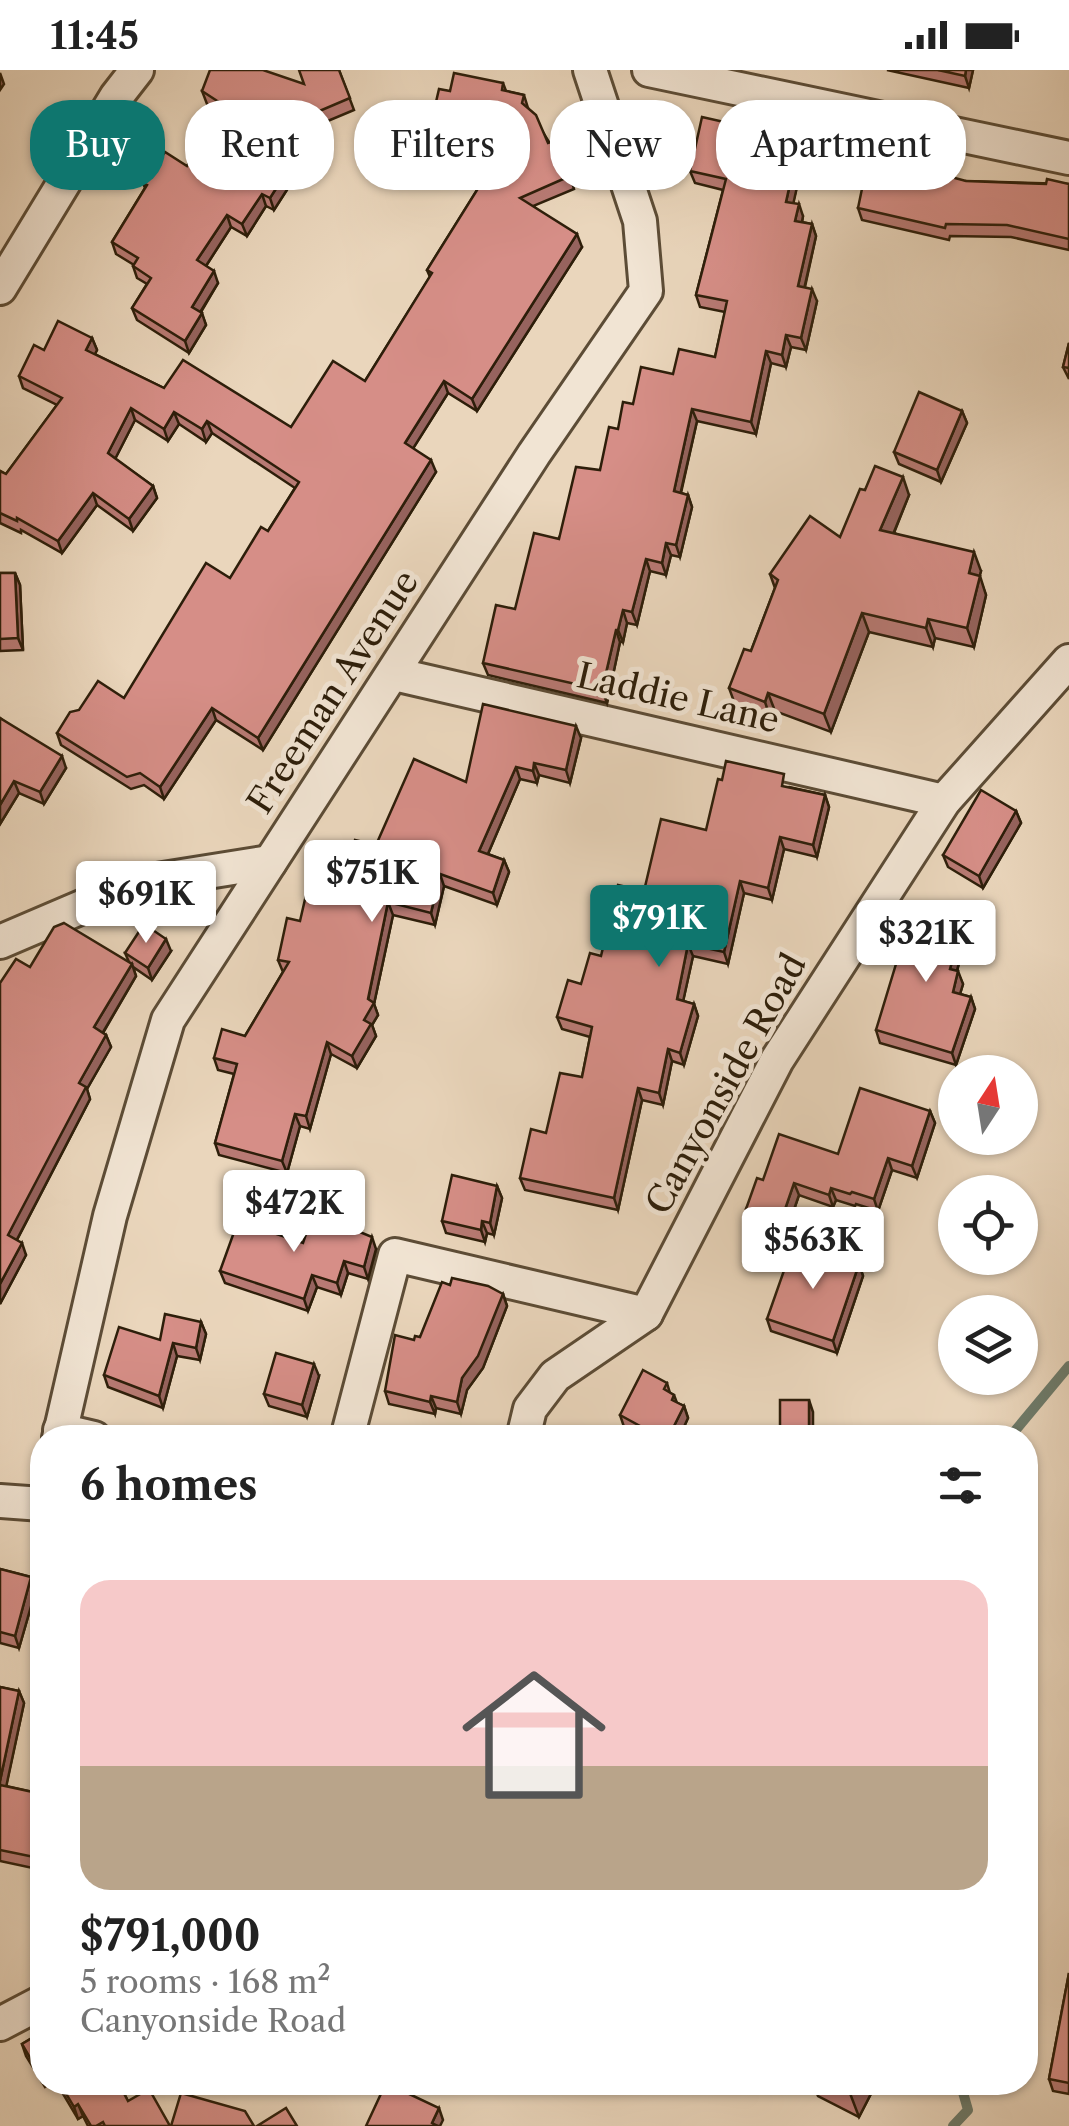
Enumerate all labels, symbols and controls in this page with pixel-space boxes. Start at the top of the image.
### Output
text: 11:45 [50,12,139,59]
chip: Buy [30,100,165,190]
chip: Rent [185,100,334,190]
chip: Filters [354,100,530,190]
chip: New [550,100,696,190]
chip: Apartment [716,100,966,190]
street label: Freeman Avenue [238,562,427,821]
street label: Laddie Lane [573,653,784,742]
pin: $751K [302,840,442,925]
text: $751K [326,853,418,892]
pin: $691K [76,861,216,946]
text: $691K [98,874,194,913]
pin: $791K [589,885,729,970]
text: $791K [612,898,706,937]
pin: $321K [856,900,996,985]
text: $321K [879,913,973,952]
street label: Canyonside Road [636,946,815,1221]
north arrow [938,1055,1038,1155]
map controls [938,1055,1038,1395]
pin: $472K [224,1170,364,1255]
button: locate [938,1175,1038,1275]
text: $472K [245,1183,343,1222]
pin: $563K [743,1207,883,1292]
text: $563K [764,1220,862,1259]
button: layers [938,1295,1038,1395]
icon: filters [933,1458,988,1513]
text: 6 homes [80,1459,258,1511]
icon: home [444,1645,624,1825]
text: $791,000 [80,1910,261,1962]
text: 5 rooms · 168 m² [80,1962,331,2001]
text: Canyonside Road [80,2001,346,2040]

